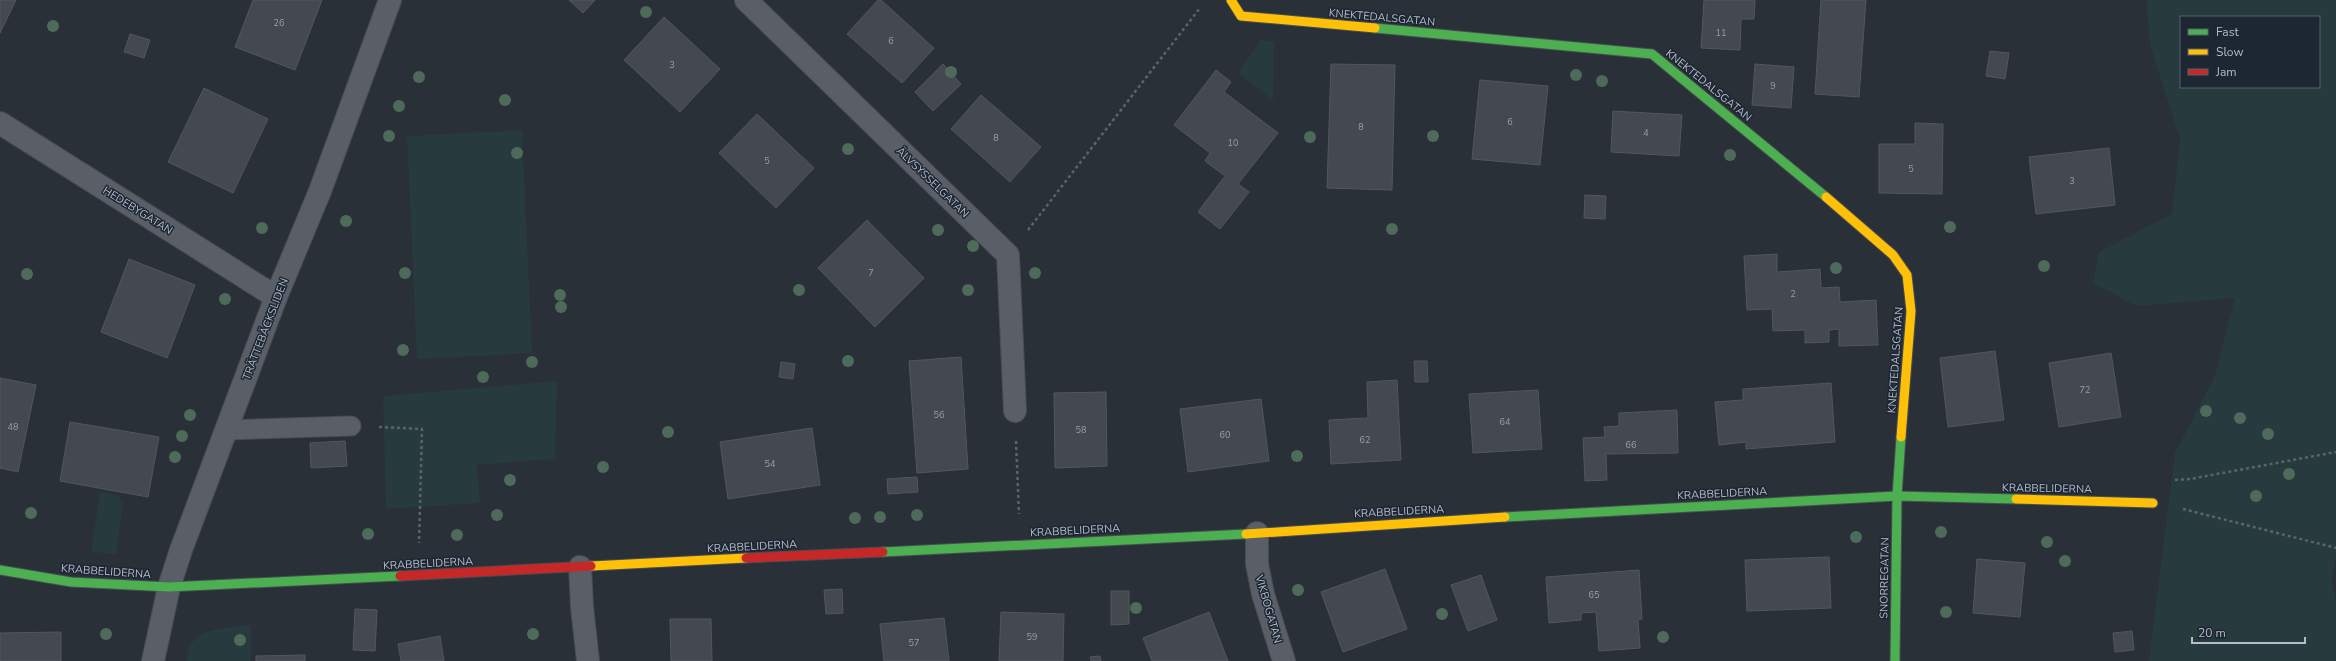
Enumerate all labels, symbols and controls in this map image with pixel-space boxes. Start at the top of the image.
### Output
street label: KNEKTEDALSGATAN [1328,5,1436,30]
legend [2180,16,2320,88]
house number: 26 [274,17,284,29]
text: Fast [2216,24,2239,40]
house number: 11 [1716,27,1726,39]
house number: 6 [888,35,894,47]
text: Slow [2216,44,2244,60]
street label: KNEKTEDALSGATAN [1663,46,1755,125]
house number: 3 [669,59,675,71]
text: Jam [2215,64,2237,80]
house number: 9 [1770,80,1776,92]
house number: 6 [1507,116,1513,128]
house number: 8 [1358,121,1364,133]
house number: 4 [1643,127,1649,139]
house number: 8 [993,132,999,144]
house number: 10 [1228,137,1238,149]
street label: ÄLVSYSSELGATAN [893,144,972,221]
house number: 5 [764,155,770,167]
house number: 5 [1908,163,1914,175]
house number: 3 [2069,175,2075,187]
street label: HEDEBYGATAN [100,183,176,238]
house number: 7 [868,267,874,279]
street label: TRÄTTEBÄCKSLIDEN [239,276,292,382]
house number: 2 [1790,288,1796,300]
street label: KNEKTEDALSGATAN [1884,306,1907,414]
house number: 72 [2080,384,2090,396]
house number: 56 [934,409,944,421]
house number: 64 [1500,416,1511,428]
house number: 48 [8,421,18,433]
house number: 58 [1076,424,1086,436]
house number: 60 [1220,429,1230,441]
house number: 62 [1360,434,1370,446]
house number: 66 [1626,439,1636,451]
house number: 54 [765,458,776,470]
street label: KRABBELIDERNA [2002,480,2092,497]
street label: KRABBELIDERNA [1677,484,1768,503]
street label: KRABBELIDERNA [1354,502,1445,521]
street label: KRABBELIDERNA [1030,521,1121,540]
street label: KRABBELIDERNA [707,537,798,556]
street label: SNORREGATAN [1876,537,1893,619]
street label: KRABBELIDERNA [383,554,474,573]
street label: KRABBELIDERNA [60,561,152,582]
street label: VIKBOGATAN [1251,572,1285,645]
house number: 65 [1589,589,1599,601]
scale bar [2192,619,2305,645]
text: 20 m [2198,625,2226,641]
house number: 59 [1027,631,1037,643]
house number: 57 [909,637,919,649]

